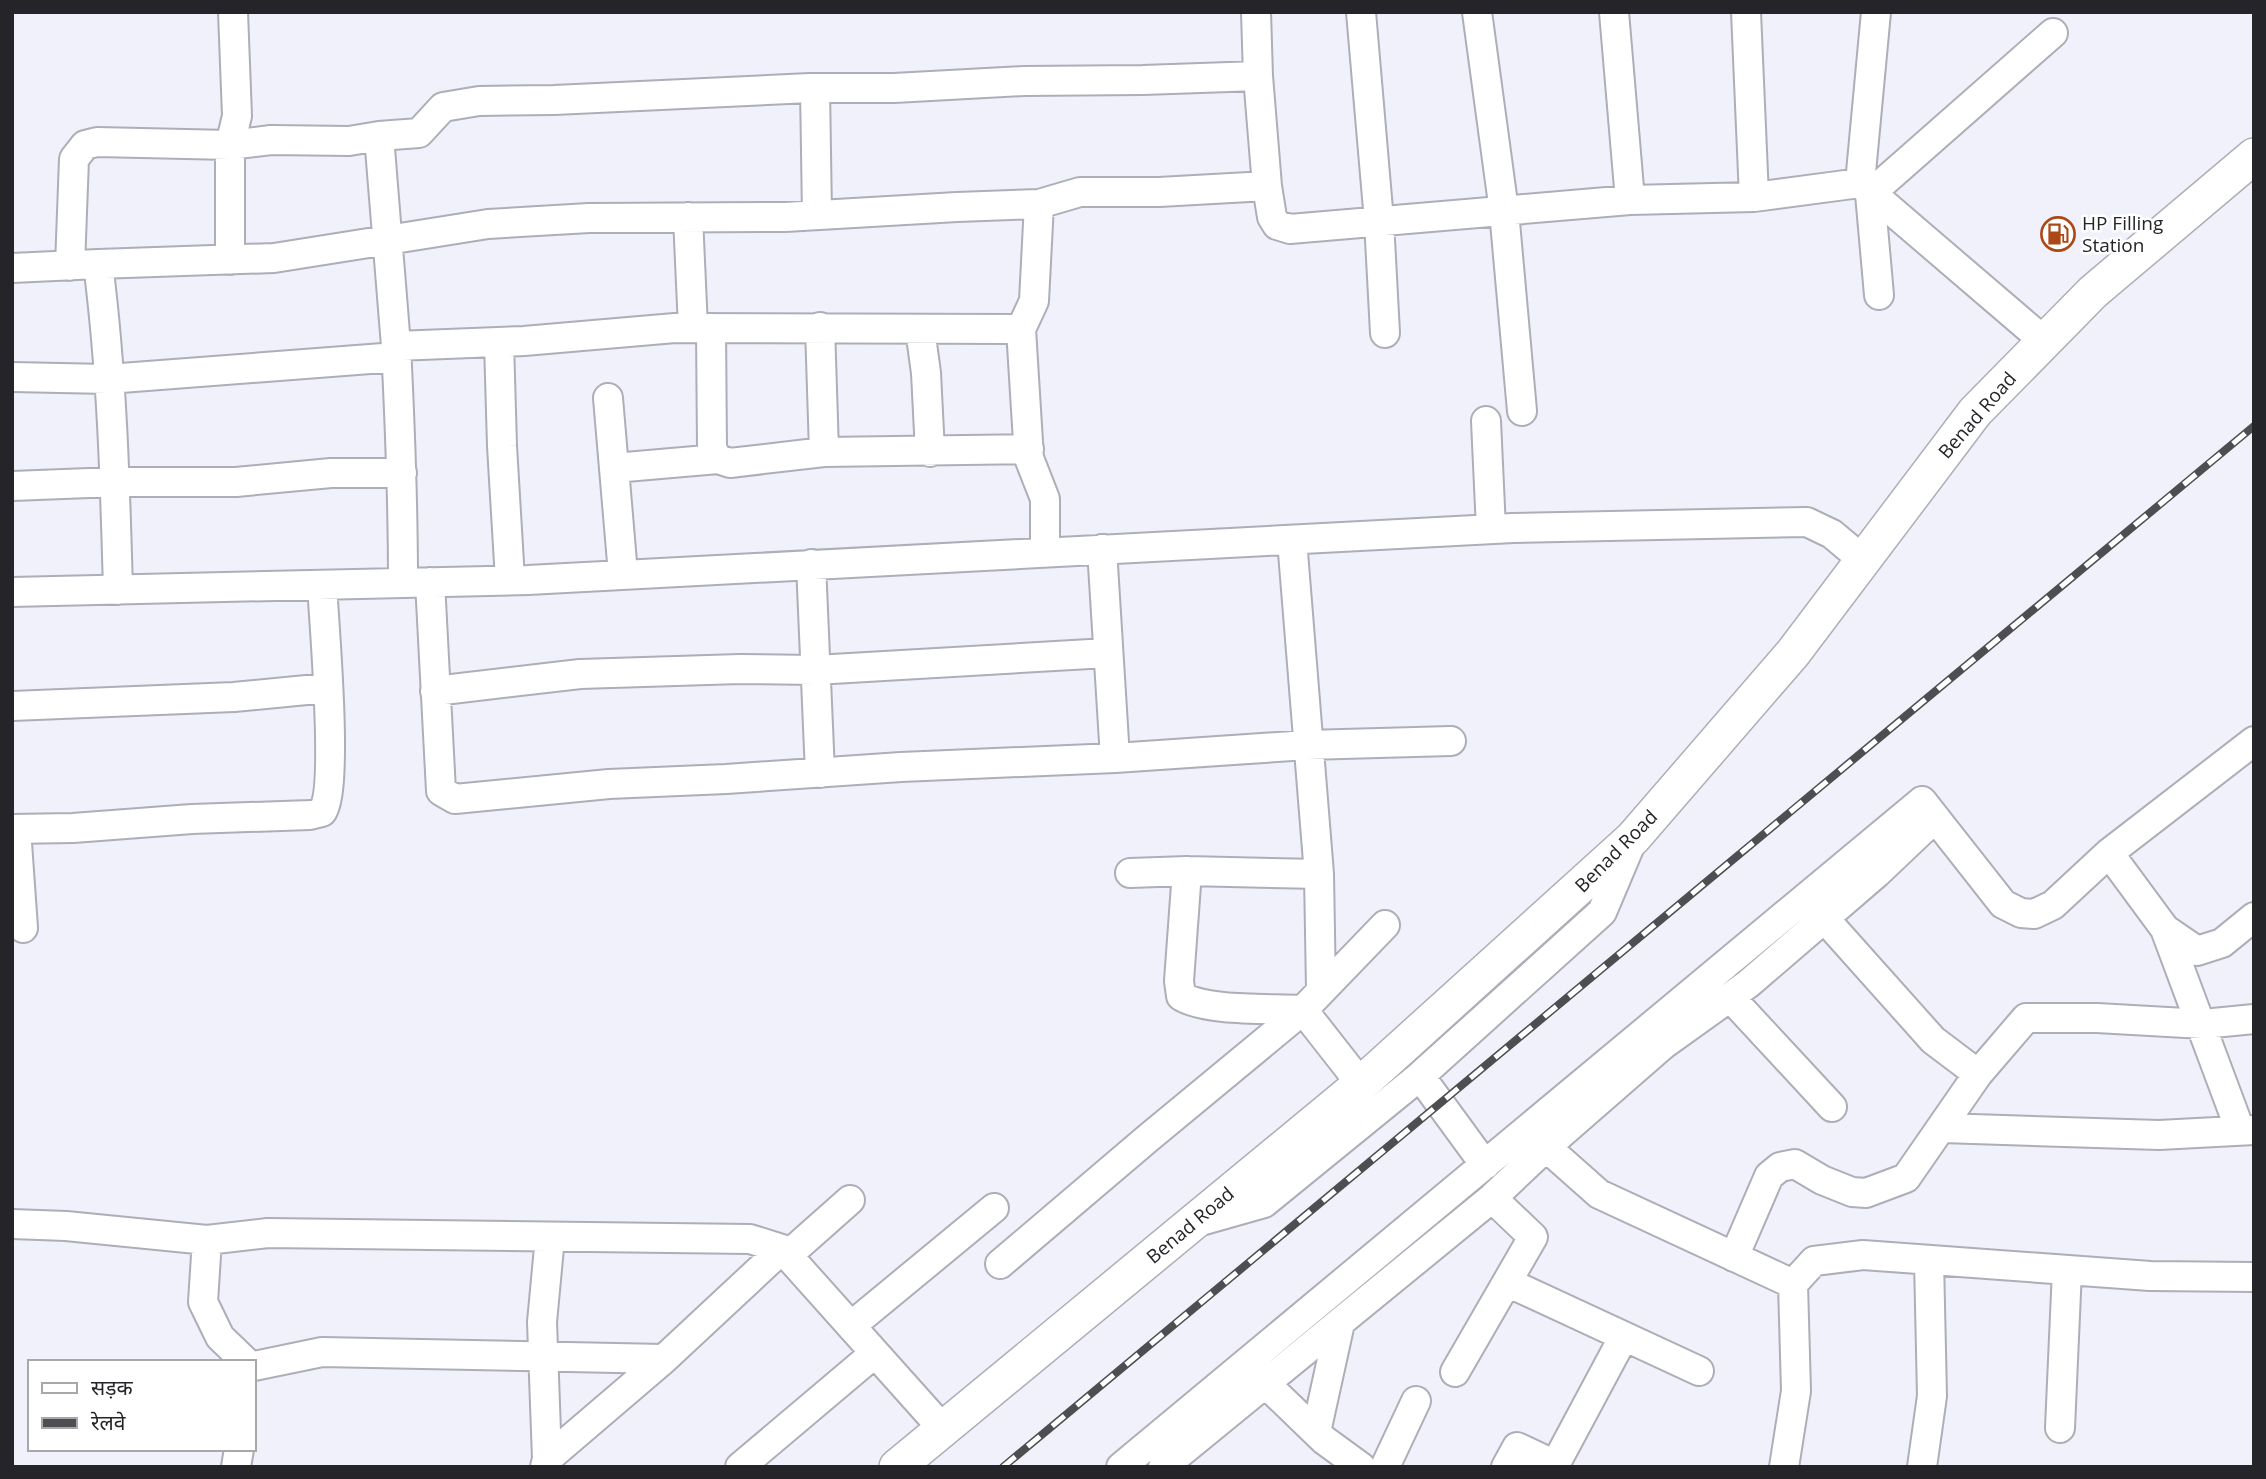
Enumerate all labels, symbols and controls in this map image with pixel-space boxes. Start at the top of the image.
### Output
place label: HP Filling Station [2082,210,2163,258]
fuel station icon: HP Filling Station [2039,215,2077,253]
street label: Benad Road [1932,366,2022,464]
street label: Benad Road [1569,804,1663,898]
street label: Benad Road [1141,1181,1239,1269]
legend [28,1360,256,1451]
text: सड़क [91,1373,133,1401]
text: रेलवे [90,1408,126,1436]

